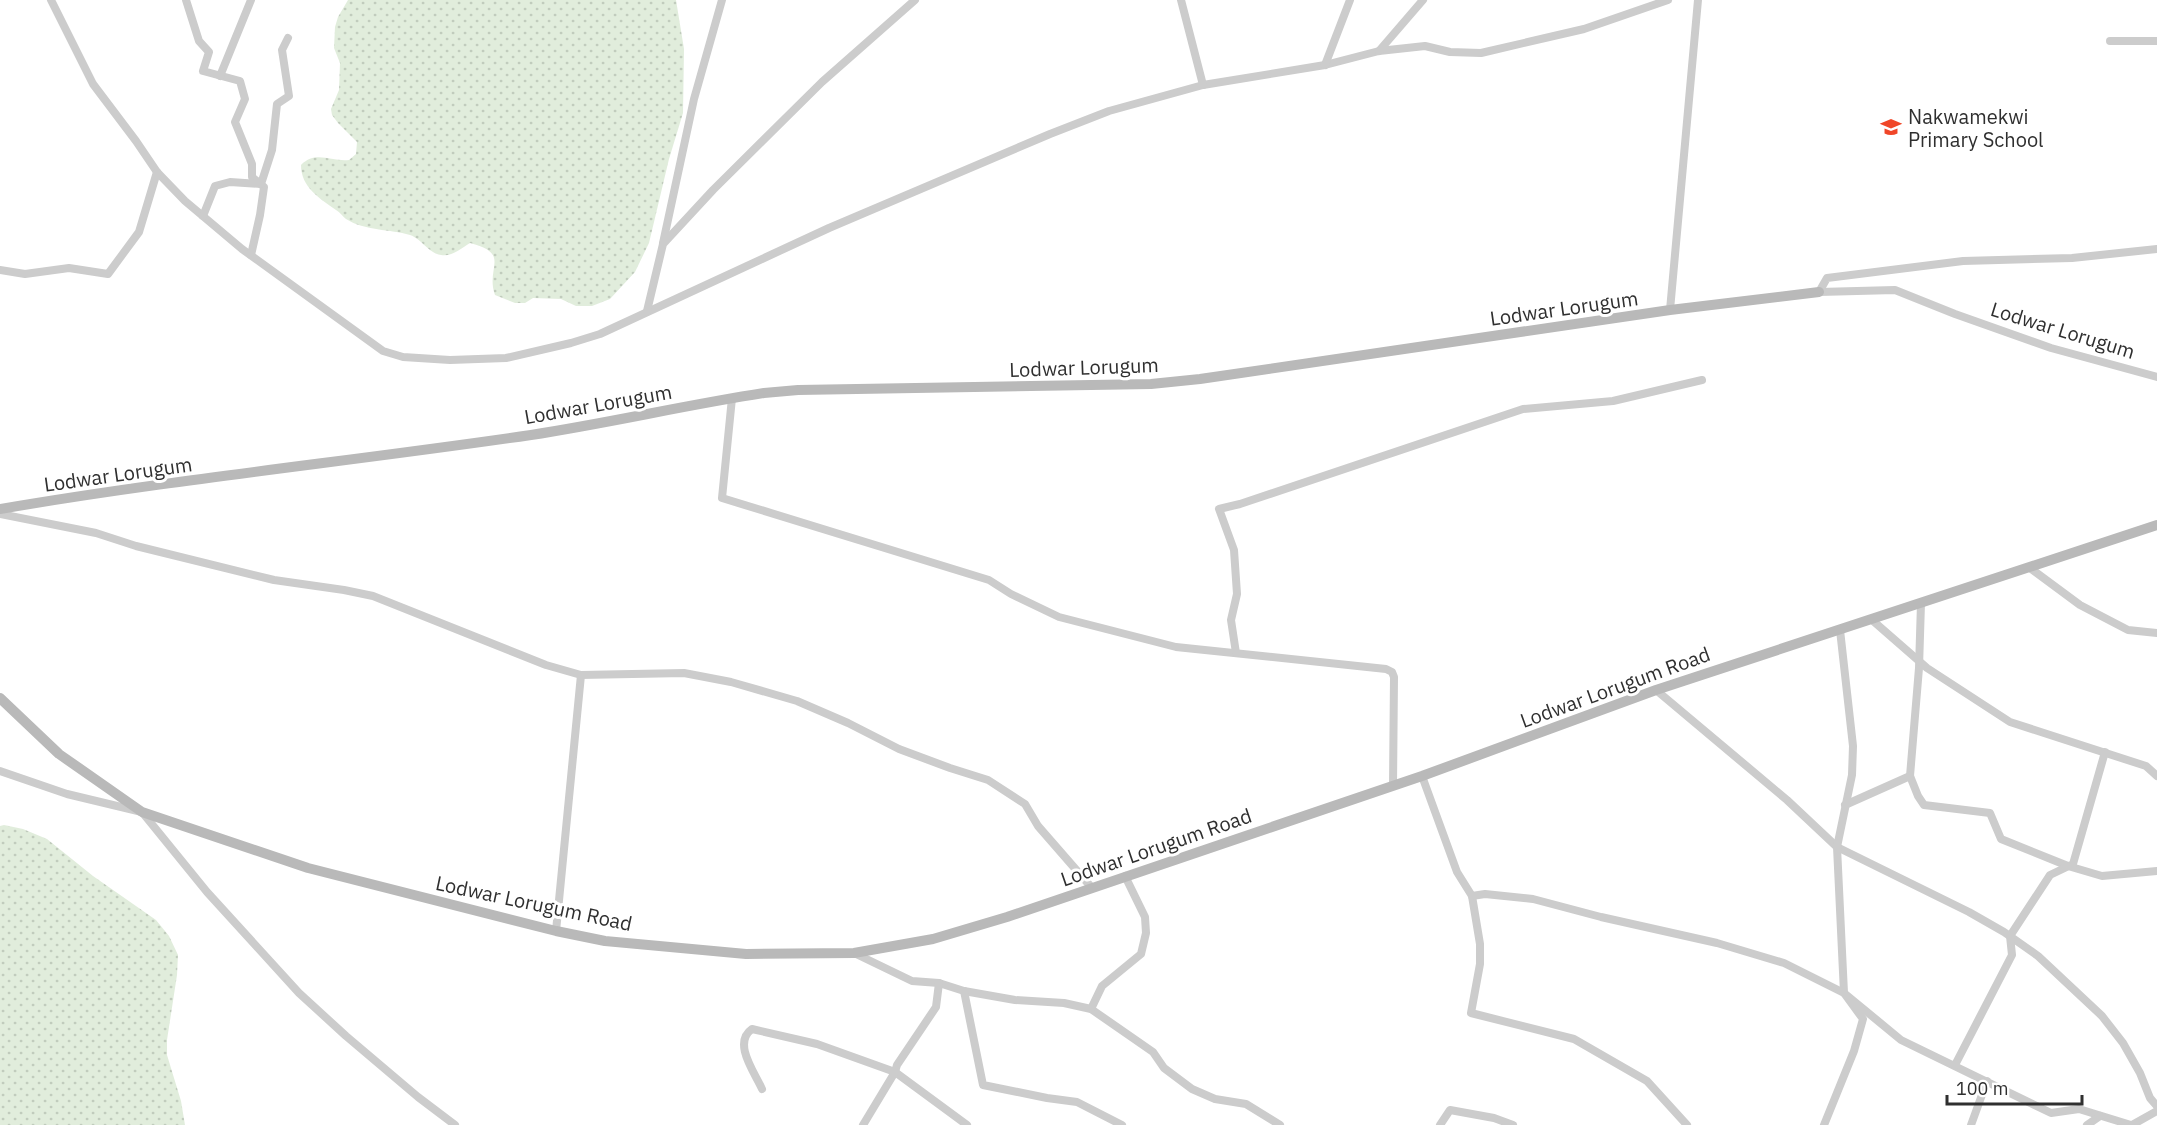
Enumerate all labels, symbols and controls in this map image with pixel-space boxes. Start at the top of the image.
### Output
place label: Nakwamekwi Primary School [1908,103,2044,153]
school or university icon: Nakwamekwi Primary School [1879,115,1903,139]
street label: Lodwar Lorugum [1488,284,1640,332]
street label: Lodwar Lorugum [1988,295,2138,365]
street label: Lodwar Lorugum [1009,351,1159,383]
street label: Lodwar Lorugum [522,378,674,430]
street label: Lodwar Lorugum [42,450,194,498]
street label: Lodwar Lorugum Road [1516,640,1714,734]
street label: Lodwar Lorugum Road [1057,802,1255,892]
street label: Lodwar Lorugum Road [433,869,635,937]
scale bar [1947,1068,2082,1106]
text: 100 m [1956,1077,2008,1100]

